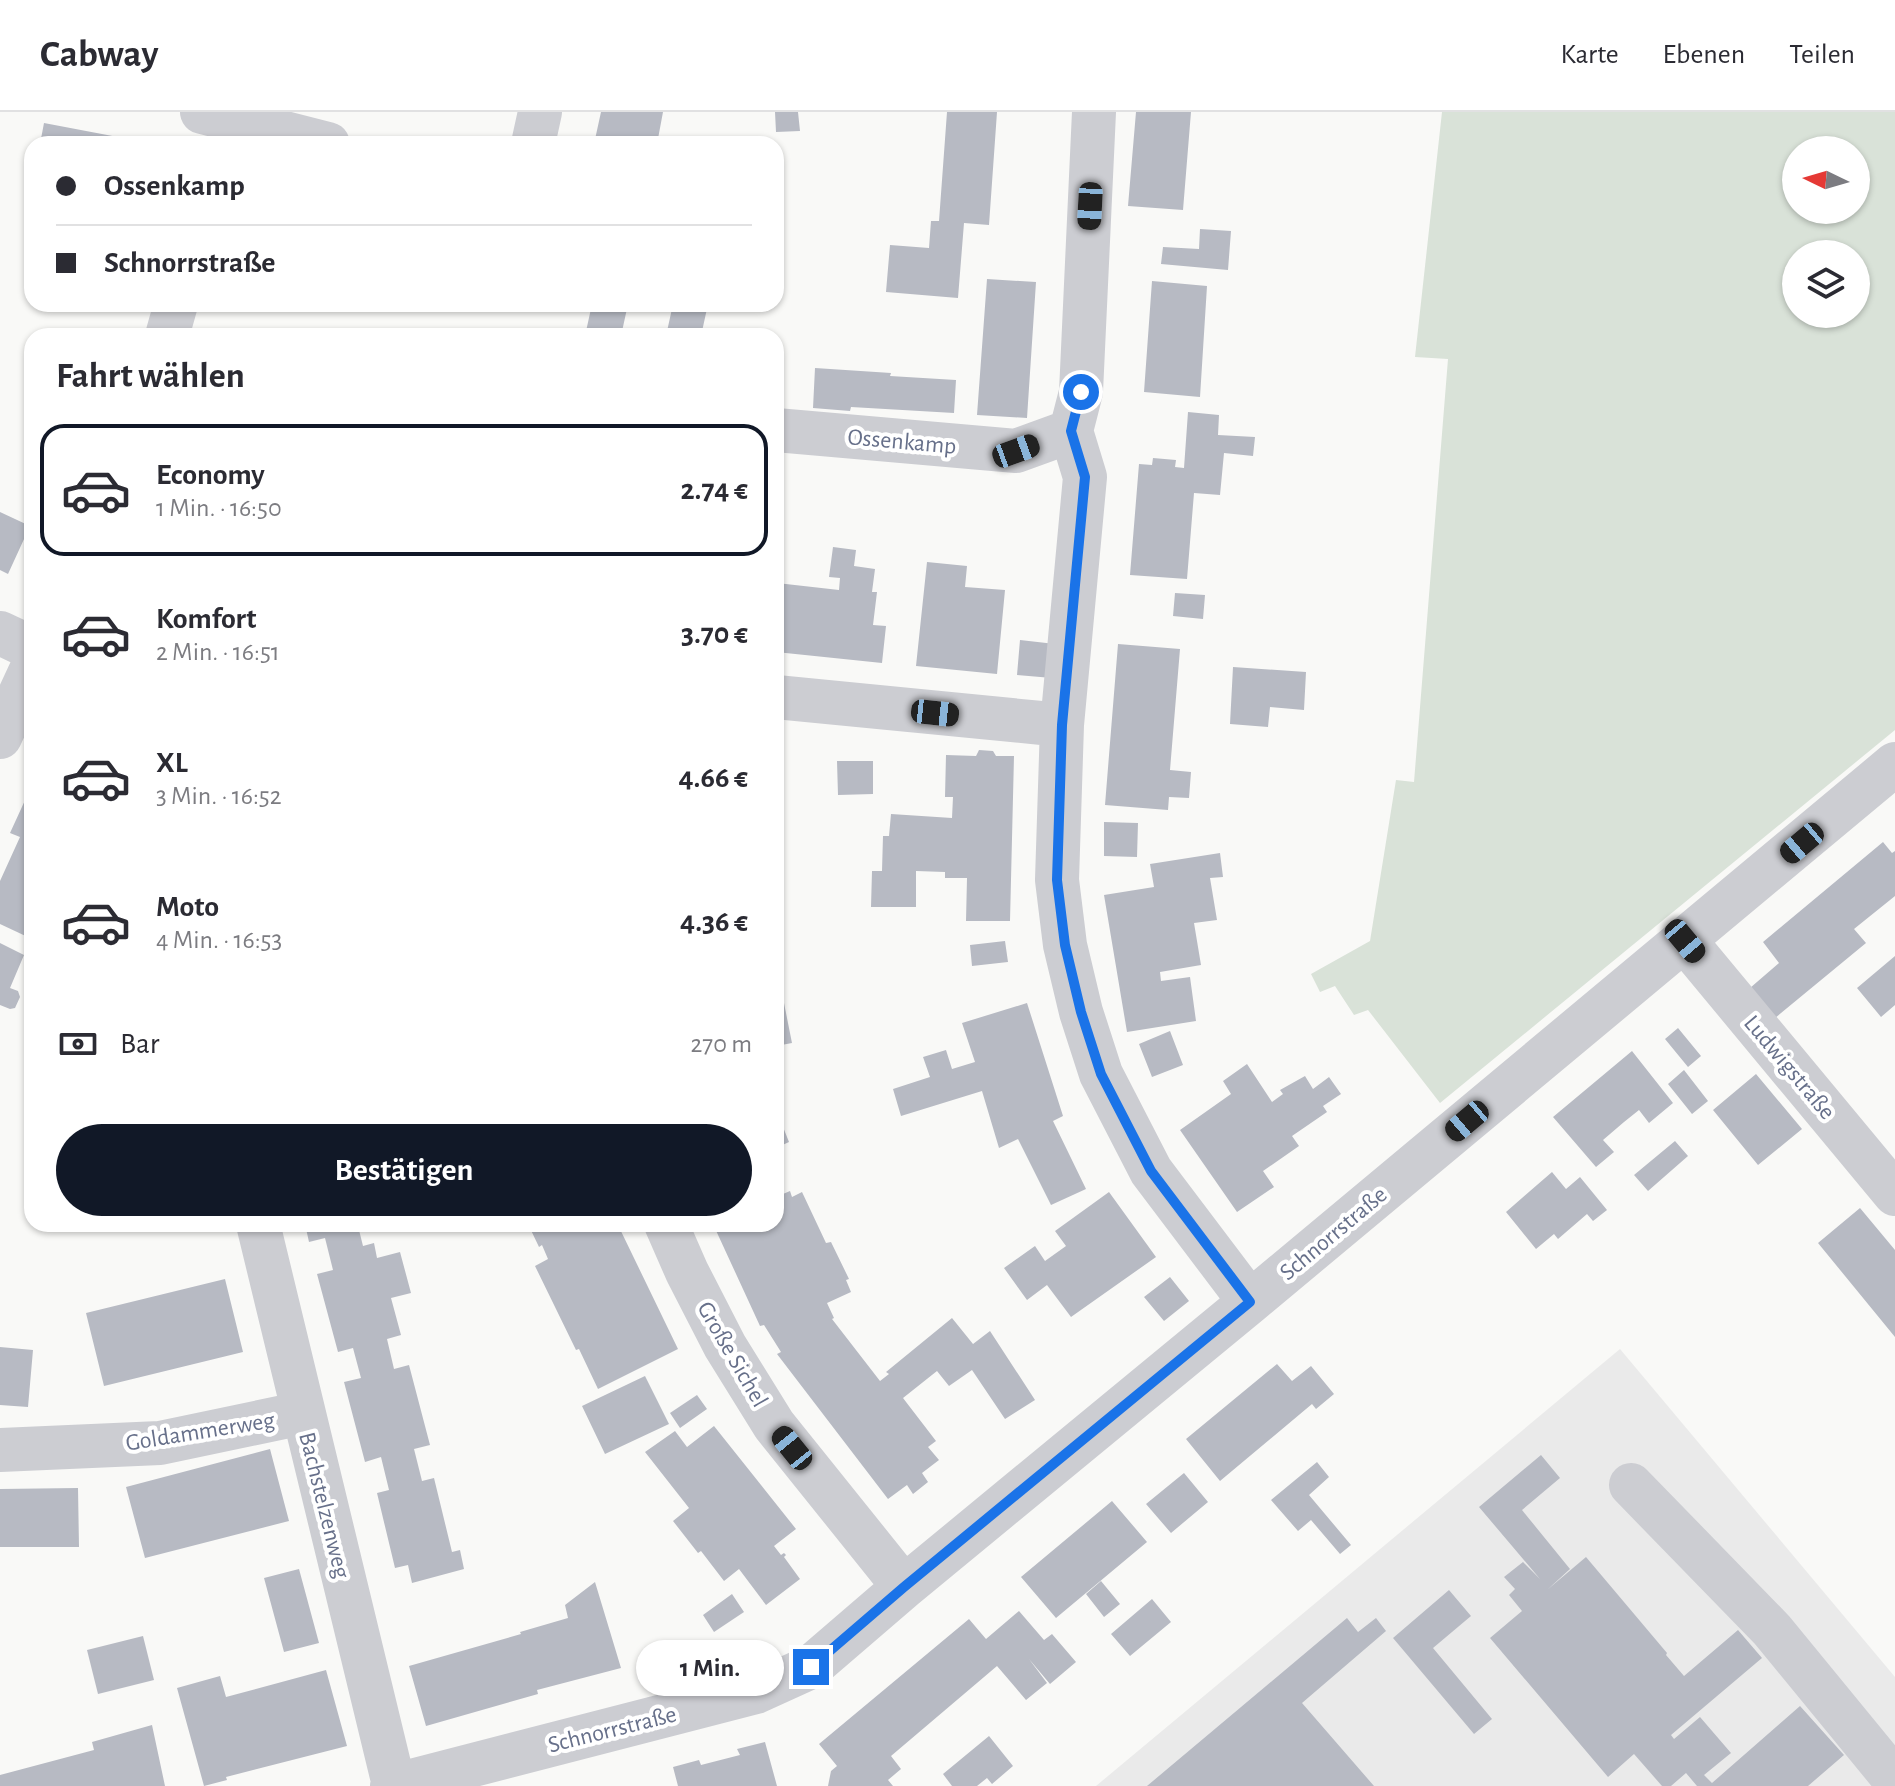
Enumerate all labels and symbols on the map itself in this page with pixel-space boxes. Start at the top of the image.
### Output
north arrow [1782,136,1870,224]
car [1077,181,1103,231]
route start [1063,374,1099,410]
street label: Ossenkamp [846,425,957,459]
car [989,432,1043,470]
car [910,699,960,727]
car [1776,818,1828,868]
car [1660,915,1710,967]
street label: Ludwigstraße [1739,1011,1839,1124]
car [1441,1096,1493,1146]
street label: Schnorrstraße [1276,1182,1392,1285]
street label: Große Sichel [692,1298,772,1411]
street label: Goldammerweg [124,1408,277,1456]
car [768,1422,816,1474]
street label: Bachstelzenweg [294,1430,354,1581]
callout: 1 Min. [635,1639,783,1695]
route end [793,1649,829,1685]
street label: Schnorrstraße [546,1702,679,1757]

